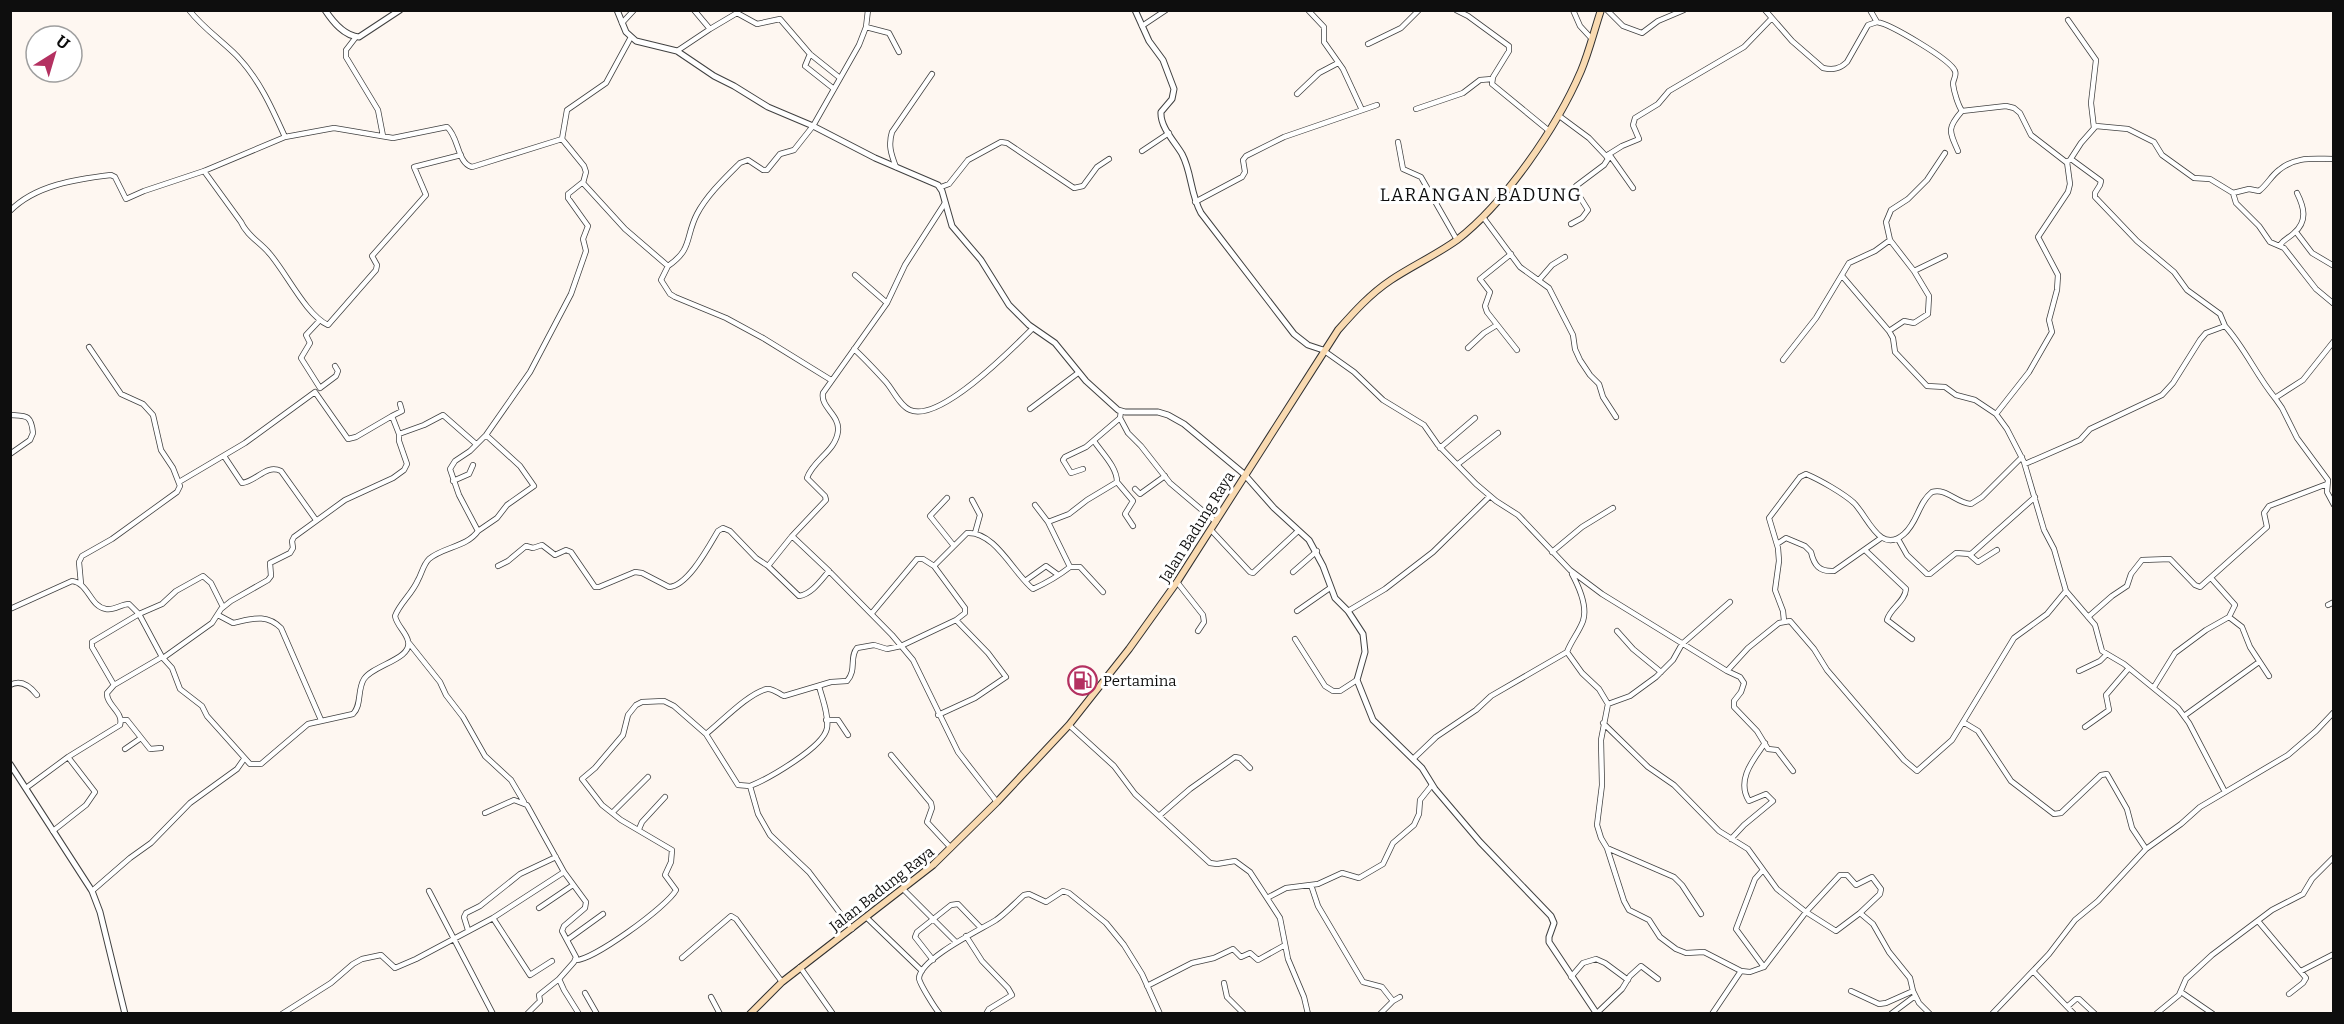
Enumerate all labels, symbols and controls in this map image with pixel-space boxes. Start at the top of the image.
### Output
north arrow [24,24,84,84]
text: U [52,31,73,54]
district label: LARANGAN BADUNG [1380,184,1582,206]
street label: Jalan Badung Raya [1155,468,1238,587]
fuel station icon: Pertamina [1066,665,1098,697]
place label: Pertamina [1103,672,1177,690]
street label: Jalan Badung Raya [825,843,938,936]

